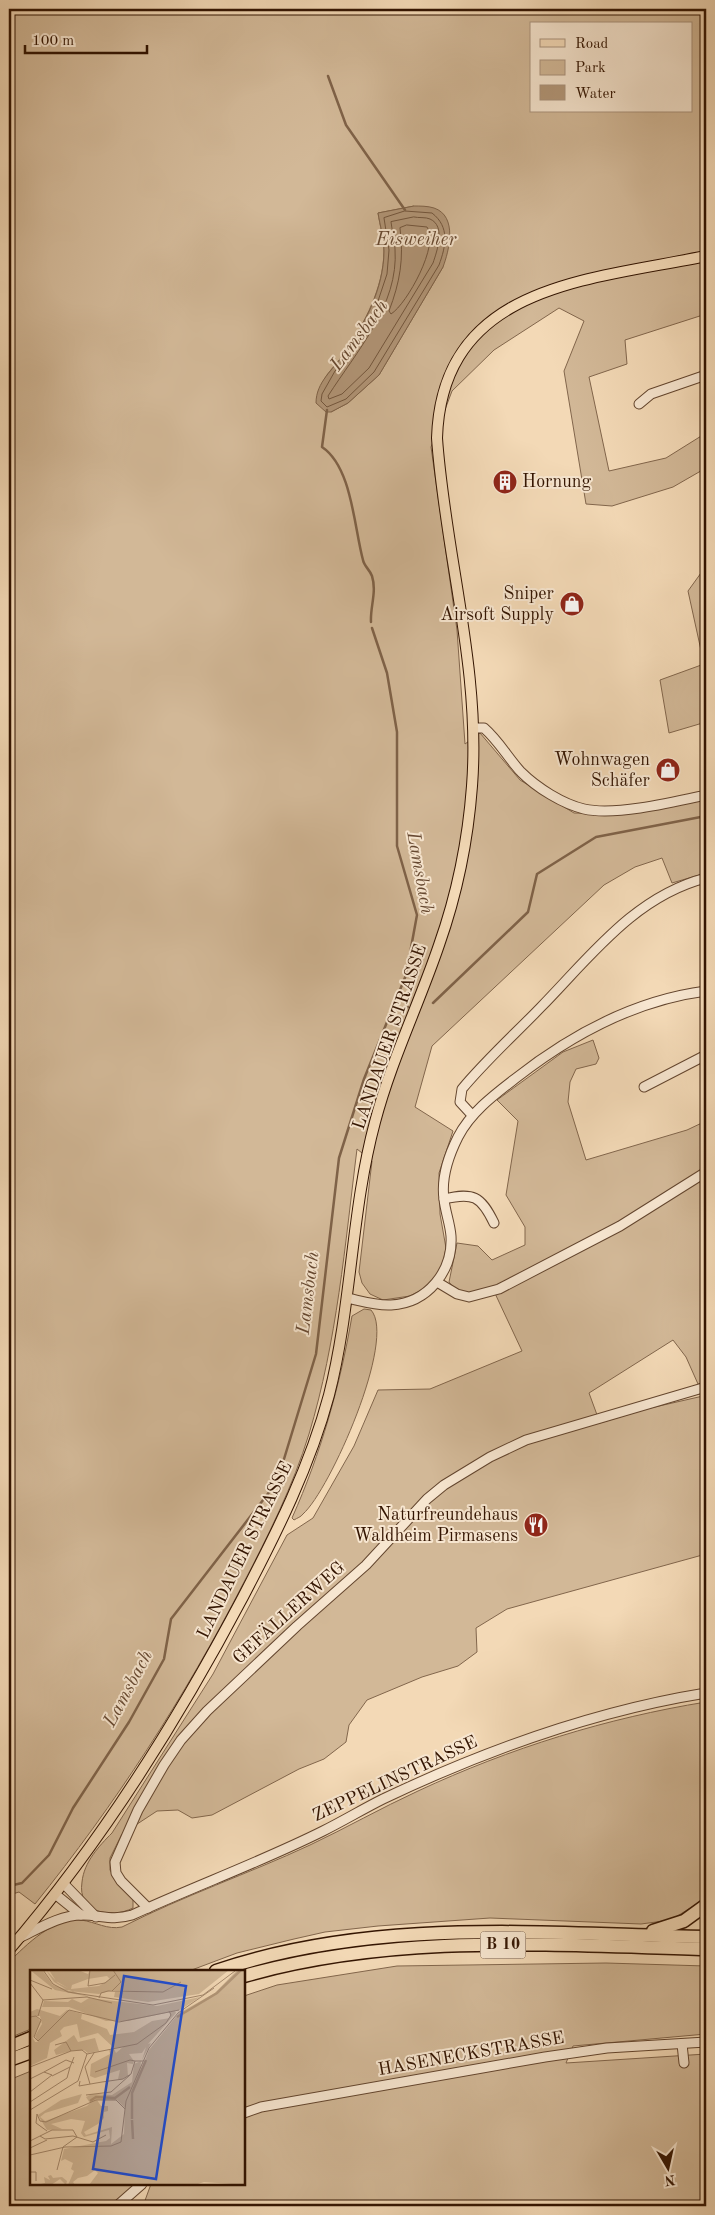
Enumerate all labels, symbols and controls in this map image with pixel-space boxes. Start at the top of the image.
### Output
scale bar [25,22,148,54]
legend [530,22,692,112]
text: 100 m [32,34,74,49]
text: Road [575,37,609,52]
text: Park [575,61,606,76]
text: Water [575,87,616,102]
water label: Eisweiher [374,231,457,250]
water label: Lamsbach [327,297,393,376]
building icon: Hornung [492,469,518,495]
place label: Hornung [522,473,592,491]
place label: Sniper Airsoft Supply [440,585,555,624]
shop icon: Sniper Airsoft Supply [559,591,585,617]
place label: Wohnwagen Schäfer [554,751,651,790]
shop icon: Wohnwagen Schäfer [655,757,681,783]
water label: Lamsbach [402,829,436,916]
street label: LANDAUER STRASSE [350,942,430,1132]
water label: Lamsbach [294,1250,324,1337]
street label: LANDAUER STRASSE [194,1459,296,1641]
place label: Naturfreundehaus Waldheim Pirmasens [354,1506,518,1545]
restaurant icon: Naturfreundehaus Waldheim Pirmasens [523,1512,549,1538]
street label: GEFÄLLERWEG [228,1556,348,1668]
water label: Lamsbach [101,1647,157,1731]
street label: ZEPPELINSTRASSE [310,1733,480,1825]
road number: B 10 [480,1932,526,1958]
inset map [30,1970,245,2185]
street label: HASENECKSTRASSE [376,2029,566,2079]
north arrow [642,2142,692,2192]
text: N [663,2172,676,2188]

